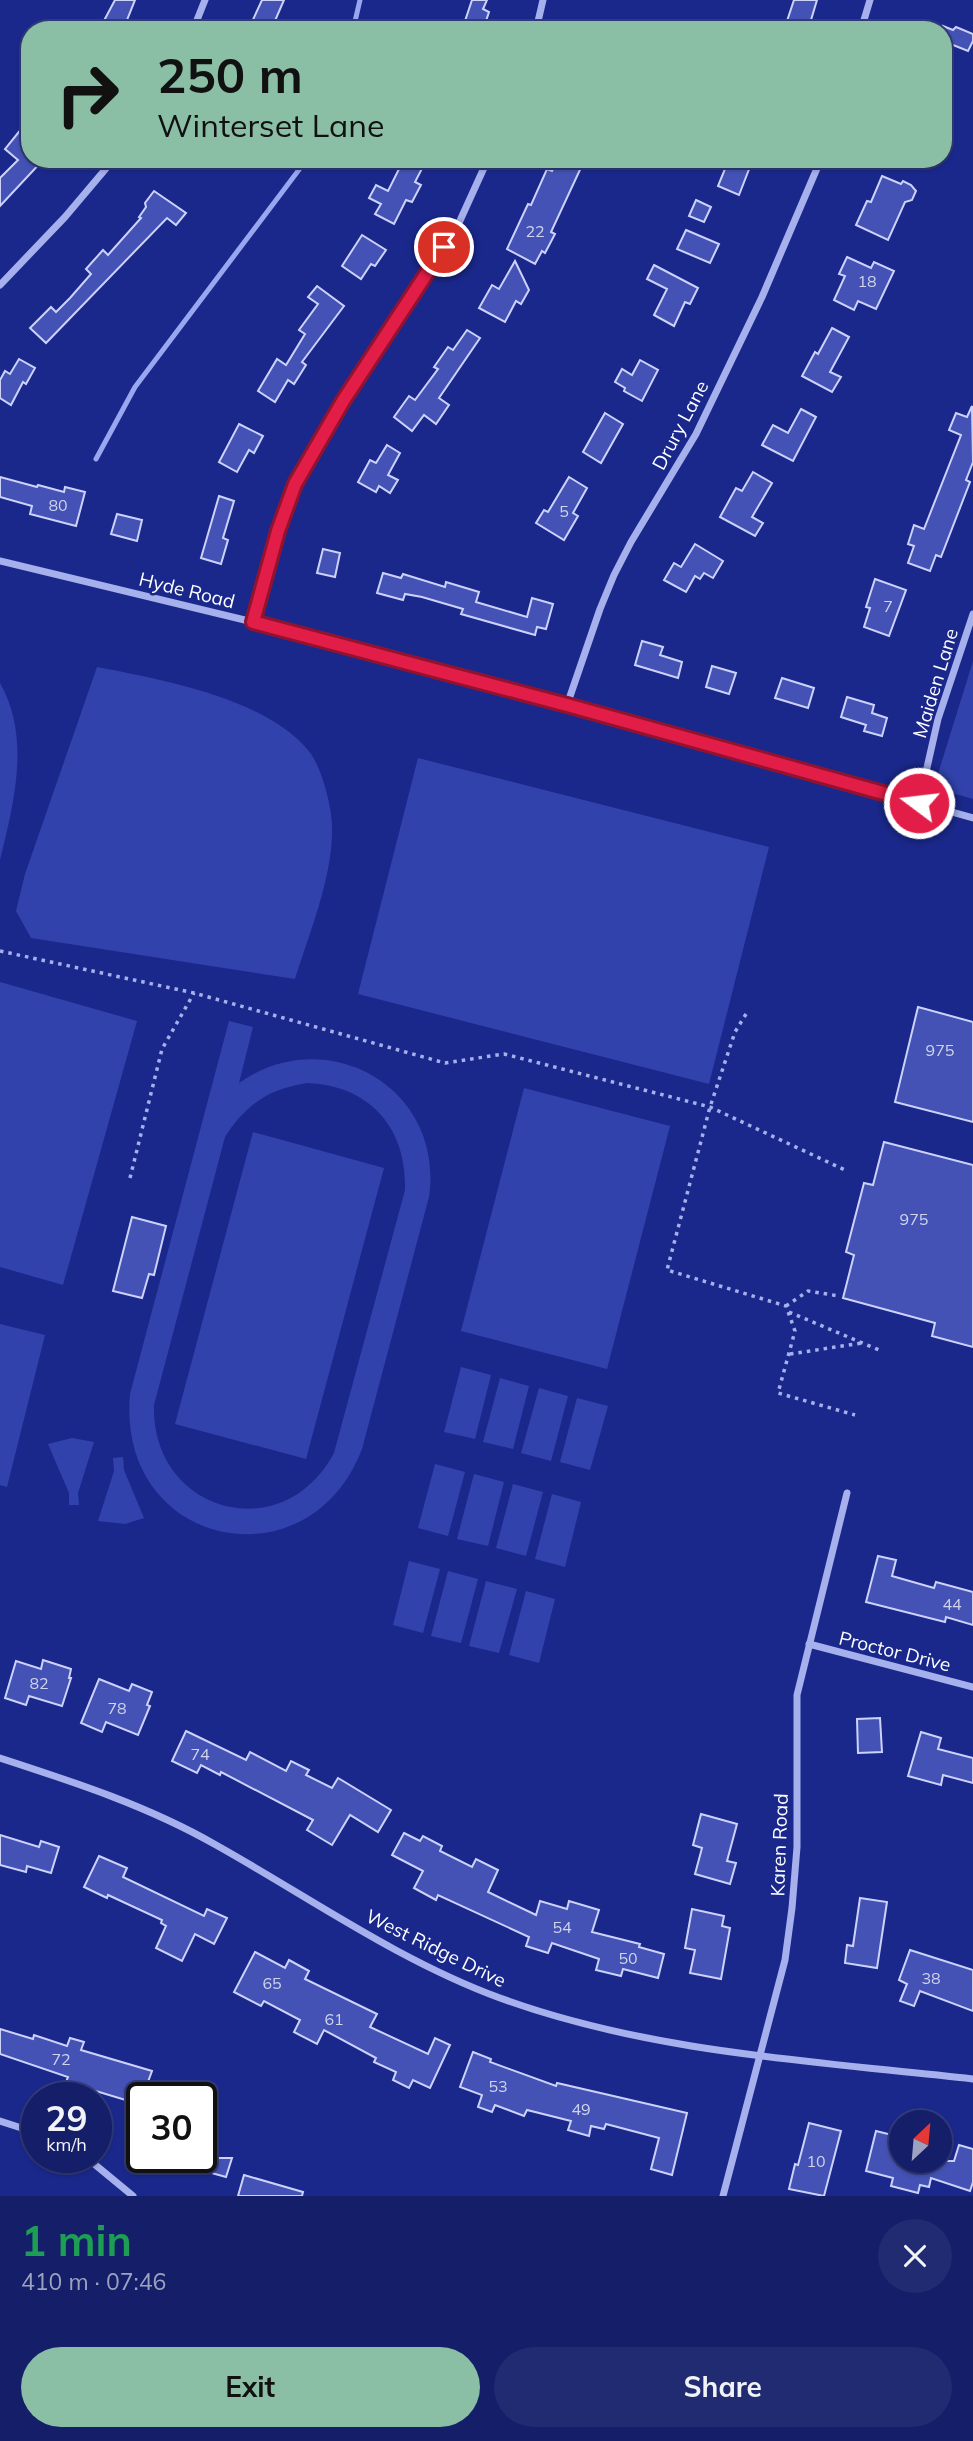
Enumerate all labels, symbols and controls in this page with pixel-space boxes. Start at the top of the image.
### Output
text: 250 m [157,44,303,105]
icon: right [42,49,133,140]
text: Winterset Lane [157,105,384,145]
pin [414,217,474,277]
house number: 22 [525,221,545,241]
icon: arrive [425,228,463,266]
house number: 18 [857,271,877,291]
street label: Drury Lane [646,376,714,474]
house number: 80 [48,495,68,515]
house number: 5 [559,501,569,521]
street label: Hyde Road [137,567,237,613]
house number: 7 [883,596,893,616]
street label: Maiden Lane [907,625,963,741]
position arrow [882,766,956,840]
house number: 975 [926,1040,954,1060]
house number: 975 [900,1209,928,1229]
house number: 44 [942,1594,962,1614]
street label: Proctor Drive [837,1626,953,1676]
house number: 82 [29,1673,49,1693]
house number: 78 [107,1698,127,1718]
house number: 74 [190,1744,210,1764]
street label: Karen Road [765,1793,793,1897]
street label: West Ridge Drive [362,1904,510,1992]
house number: 54 [552,1917,572,1937]
house number: 50 [618,1948,638,1968]
house number: 38 [921,1968,941,1988]
house number: 65 [262,1973,282,1993]
house number: 61 [324,2009,344,2029]
house number: 72 [51,2049,71,2069]
house number: 53 [488,2076,508,2096]
speed limit sign: 30 [126,2082,217,2173]
text: 29 [45,2096,88,2140]
house number: 49 [571,2099,591,2119]
north arrow [889,2110,952,2174]
map controls [889,2110,952,2173]
text: km/h [46,2133,87,2156]
house number: 10 [806,2151,826,2171]
text: 1 min [21,2214,132,2267]
button: close [878,2219,952,2293]
text: 410 m · 07:46 [21,2267,166,2296]
button: Exit [21,2347,480,2427]
button: Share [494,2347,952,2427]

